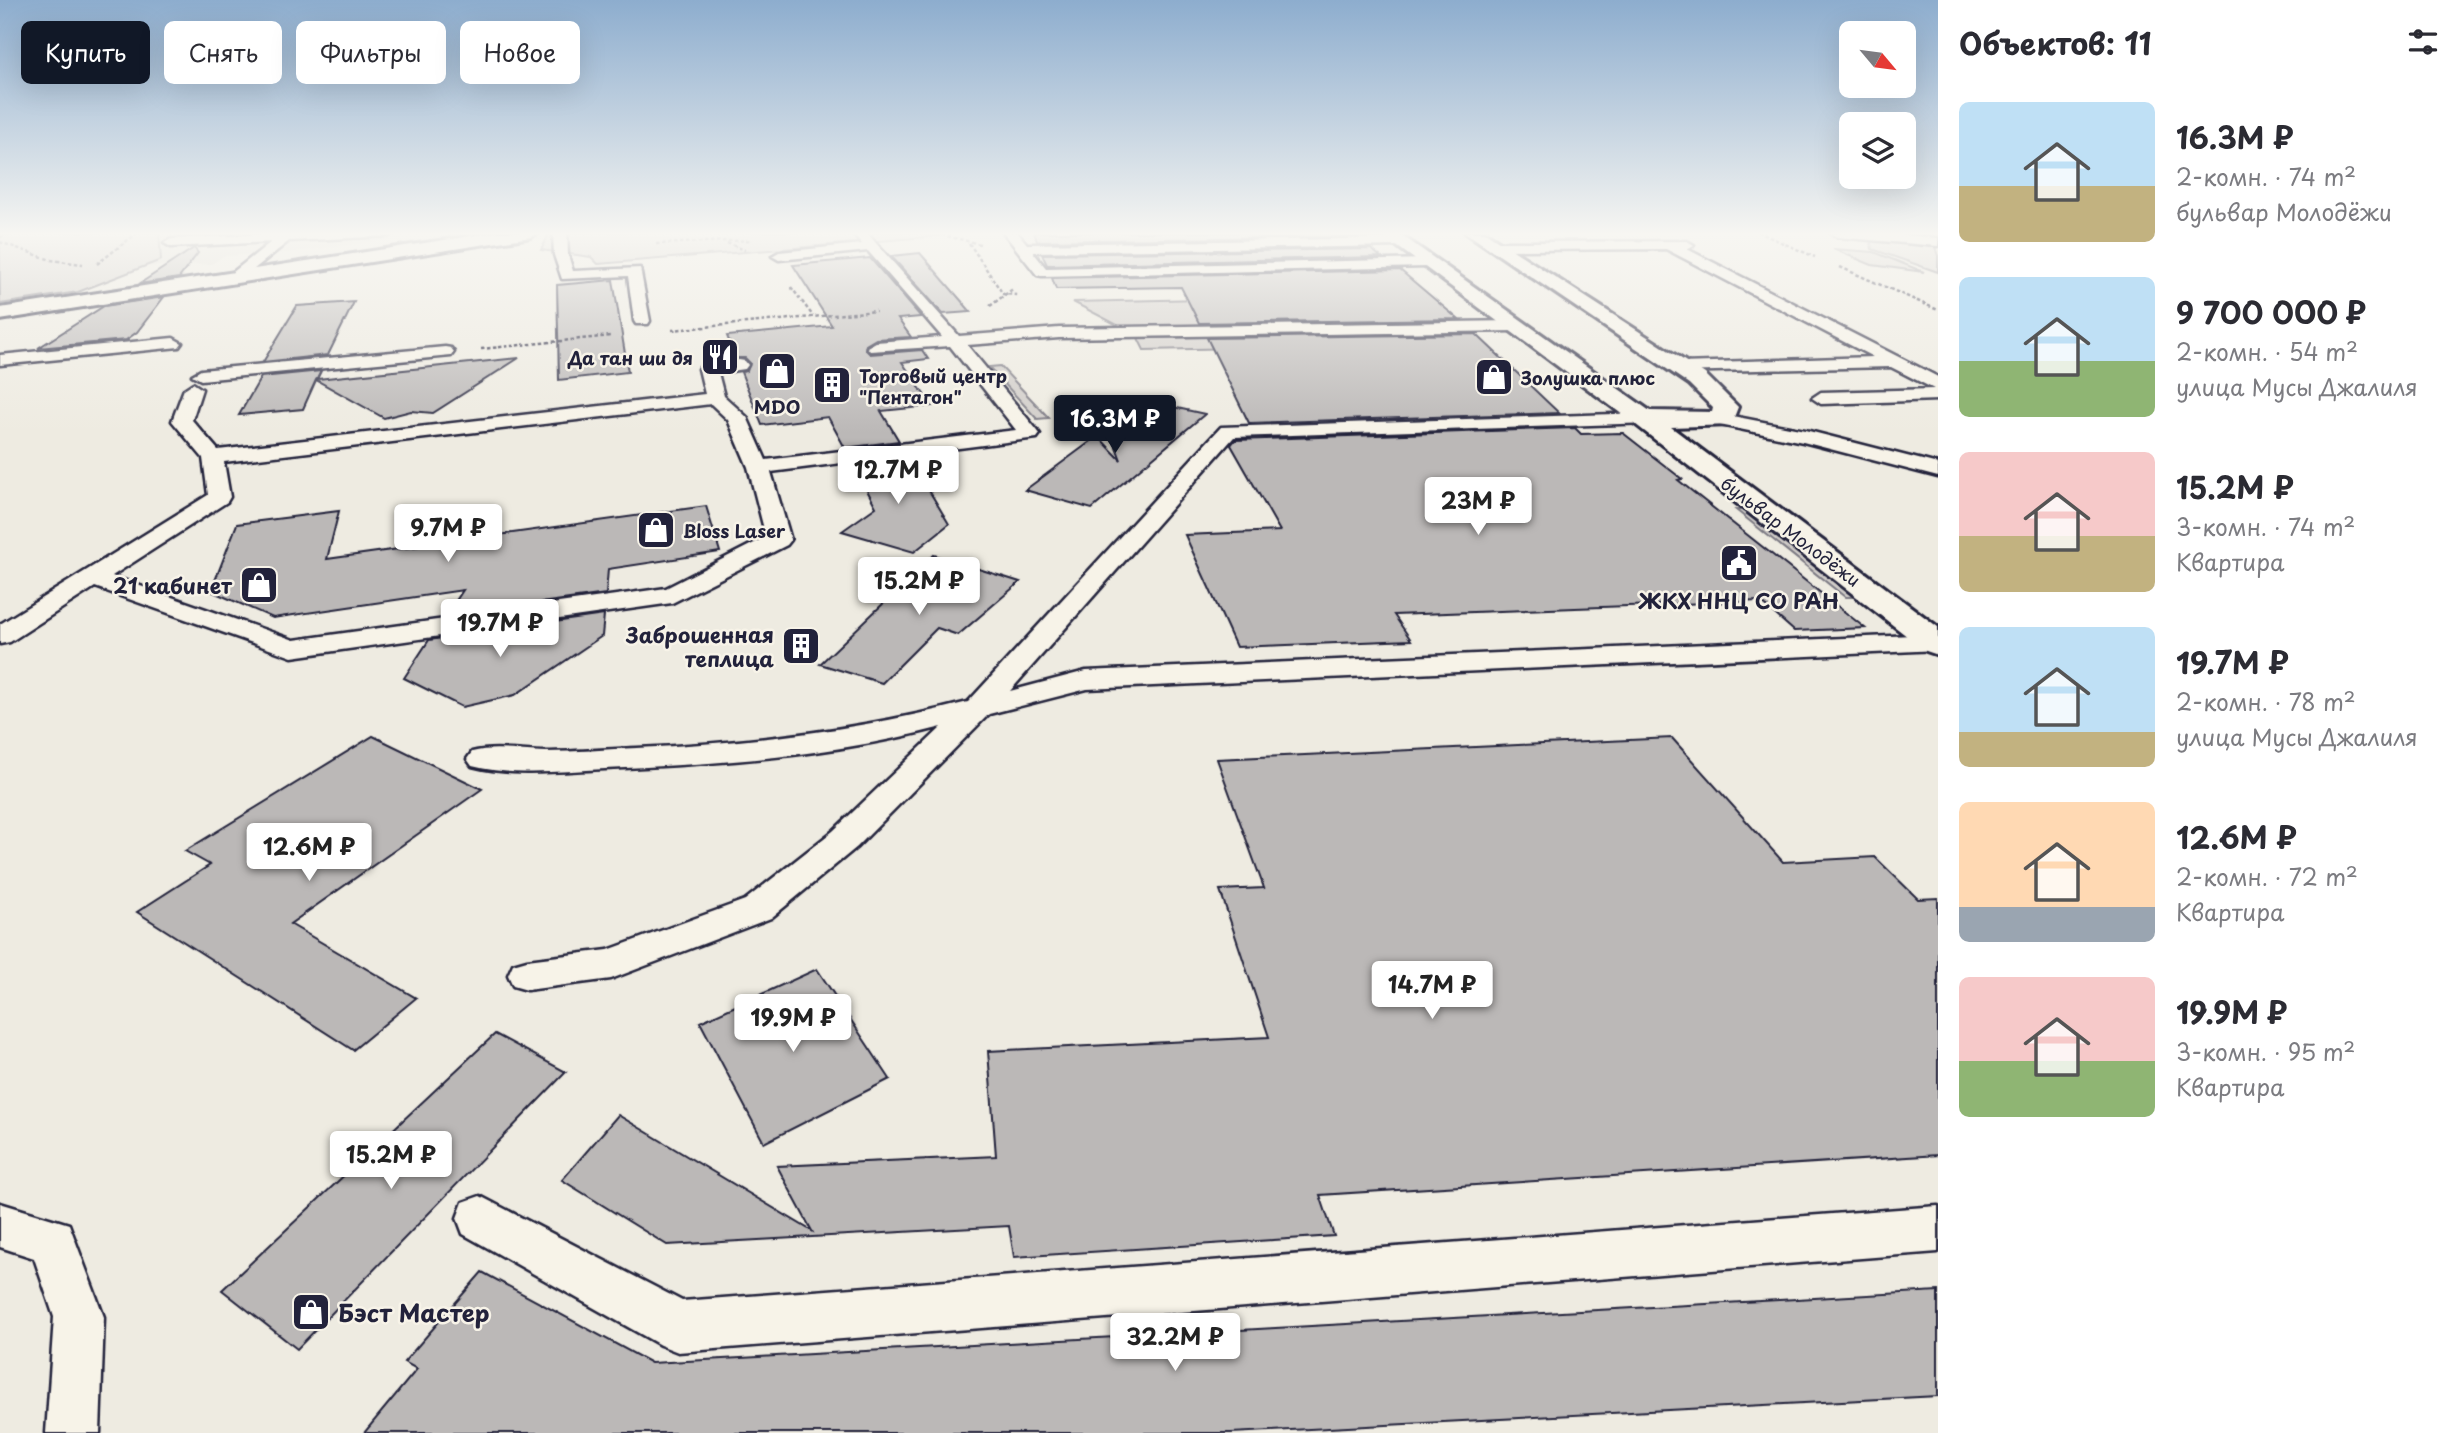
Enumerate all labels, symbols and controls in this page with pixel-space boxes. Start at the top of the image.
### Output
text: Объектов: 11 [1959,20,2152,65]
chip: Купить [21,21,150,84]
chip: Снять [164,21,282,84]
chip: Фильтры [296,21,446,84]
chip: Новое [460,21,580,84]
north arrow [1839,21,1916,98]
map controls [1839,21,1916,189]
icon: filters [2404,23,2442,61]
button: layers [1839,112,1916,189]
text: 16.3M ₽ [2176,114,2294,159]
icon: home [2015,130,2099,214]
text: 2-комн. · 74 m² [2176,159,2356,194]
text: бульвар Молодёжи [2176,194,2392,229]
text: 9 700 000 ₽ [2176,289,2366,334]
icon: home [2015,305,2099,389]
text: 2-комн. · 54 m² [2176,334,2358,369]
restaurant icon: Да тан ши дя [699,336,741,378]
place label: Да тан ши дя [567,344,693,371]
shop icon: MDO [756,350,798,392]
shop icon: Золушка плюс [1473,356,1515,398]
place label: Торговый центр "Пентагон" [859,362,1007,410]
building icon: Торговый центр "Пентагон" [811,364,853,406]
place label: Золушка плюс [1520,364,1655,391]
text: улица Мусы Джалиля [2176,369,2418,404]
place label: MDO [754,393,800,420]
pin: 16.3M ₽ [1050,396,1180,455]
text: 16.3M ₽ [1070,400,1160,435]
pin: 12.7M ₽ [833,447,963,506]
text: 12.7M ₽ [854,451,942,486]
text: 15.2M ₽ [2176,464,2294,509]
street label: бульвар Молодёжи [1715,469,1867,593]
pin: 23M ₽ [1429,477,1527,537]
icon: home [2015,480,2099,564]
text: 23M ₽ [1441,482,1515,517]
pin: 9.7M ₽ [391,504,505,564]
text: 9.7M ₽ [410,509,486,544]
shop icon: Bloss Laser [635,509,677,551]
text: 3-комн. · 74 m² [2176,509,2355,544]
place label: Bloss Laser [683,517,786,544]
public building icon: ЖКХ ННЦ СО РАН [1718,542,1760,584]
text: Квартира [2176,544,2284,579]
pin: 15.2M ₽ [854,558,984,617]
text: 15.2M ₽ [874,562,964,597]
shop icon: 21 кабинет [238,564,280,606]
place label: 21 кабинет [113,569,233,601]
place label: ЖКХ ННЦ СО РАН [1638,584,1839,616]
pin: 19.7M ₽ [435,600,565,659]
text: 19.7M ₽ [457,604,543,639]
place label: Заброшенная теплица [625,618,774,674]
building icon: Заброшенная теплица [780,625,822,667]
text: 19.7M ₽ [2176,639,2289,684]
icon: home [2015,655,2099,739]
text: 2-комн. · 78 m² [2176,684,2356,719]
text: улица Мусы Джалиля [2176,719,2418,754]
text: 12.6M ₽ [2176,814,2297,859]
pin: 12.6M ₽ [244,824,374,883]
text: 12.6M ₽ [263,828,355,863]
icon: home [2015,830,2099,914]
text: 2-комн. · 72 m² [2176,859,2358,894]
text: Квартира [2176,894,2284,929]
pin: 14.7M ₽ [1367,962,1497,1021]
text: 14.7M ₽ [1388,966,1476,1001]
text: 19.9M ₽ [2176,989,2287,1034]
pin: 19.9M ₽ [728,995,858,1054]
text: 19.9M ₽ [750,999,836,1034]
icon: home [2015,1005,2099,1089]
text: 3-комн. · 95 m² [2176,1034,2355,1069]
text: Квартира [2176,1069,2284,1104]
pin: 15.2M ₽ [326,1132,456,1191]
text: 15.2M ₽ [346,1136,436,1171]
shop icon: Бэст Мастер [290,1291,332,1333]
place label: Бэст Мастер [338,1294,490,1330]
pin: 32.2M ₽ [1110,1314,1240,1373]
text: 32.2M ₽ [1126,1318,1224,1353]

